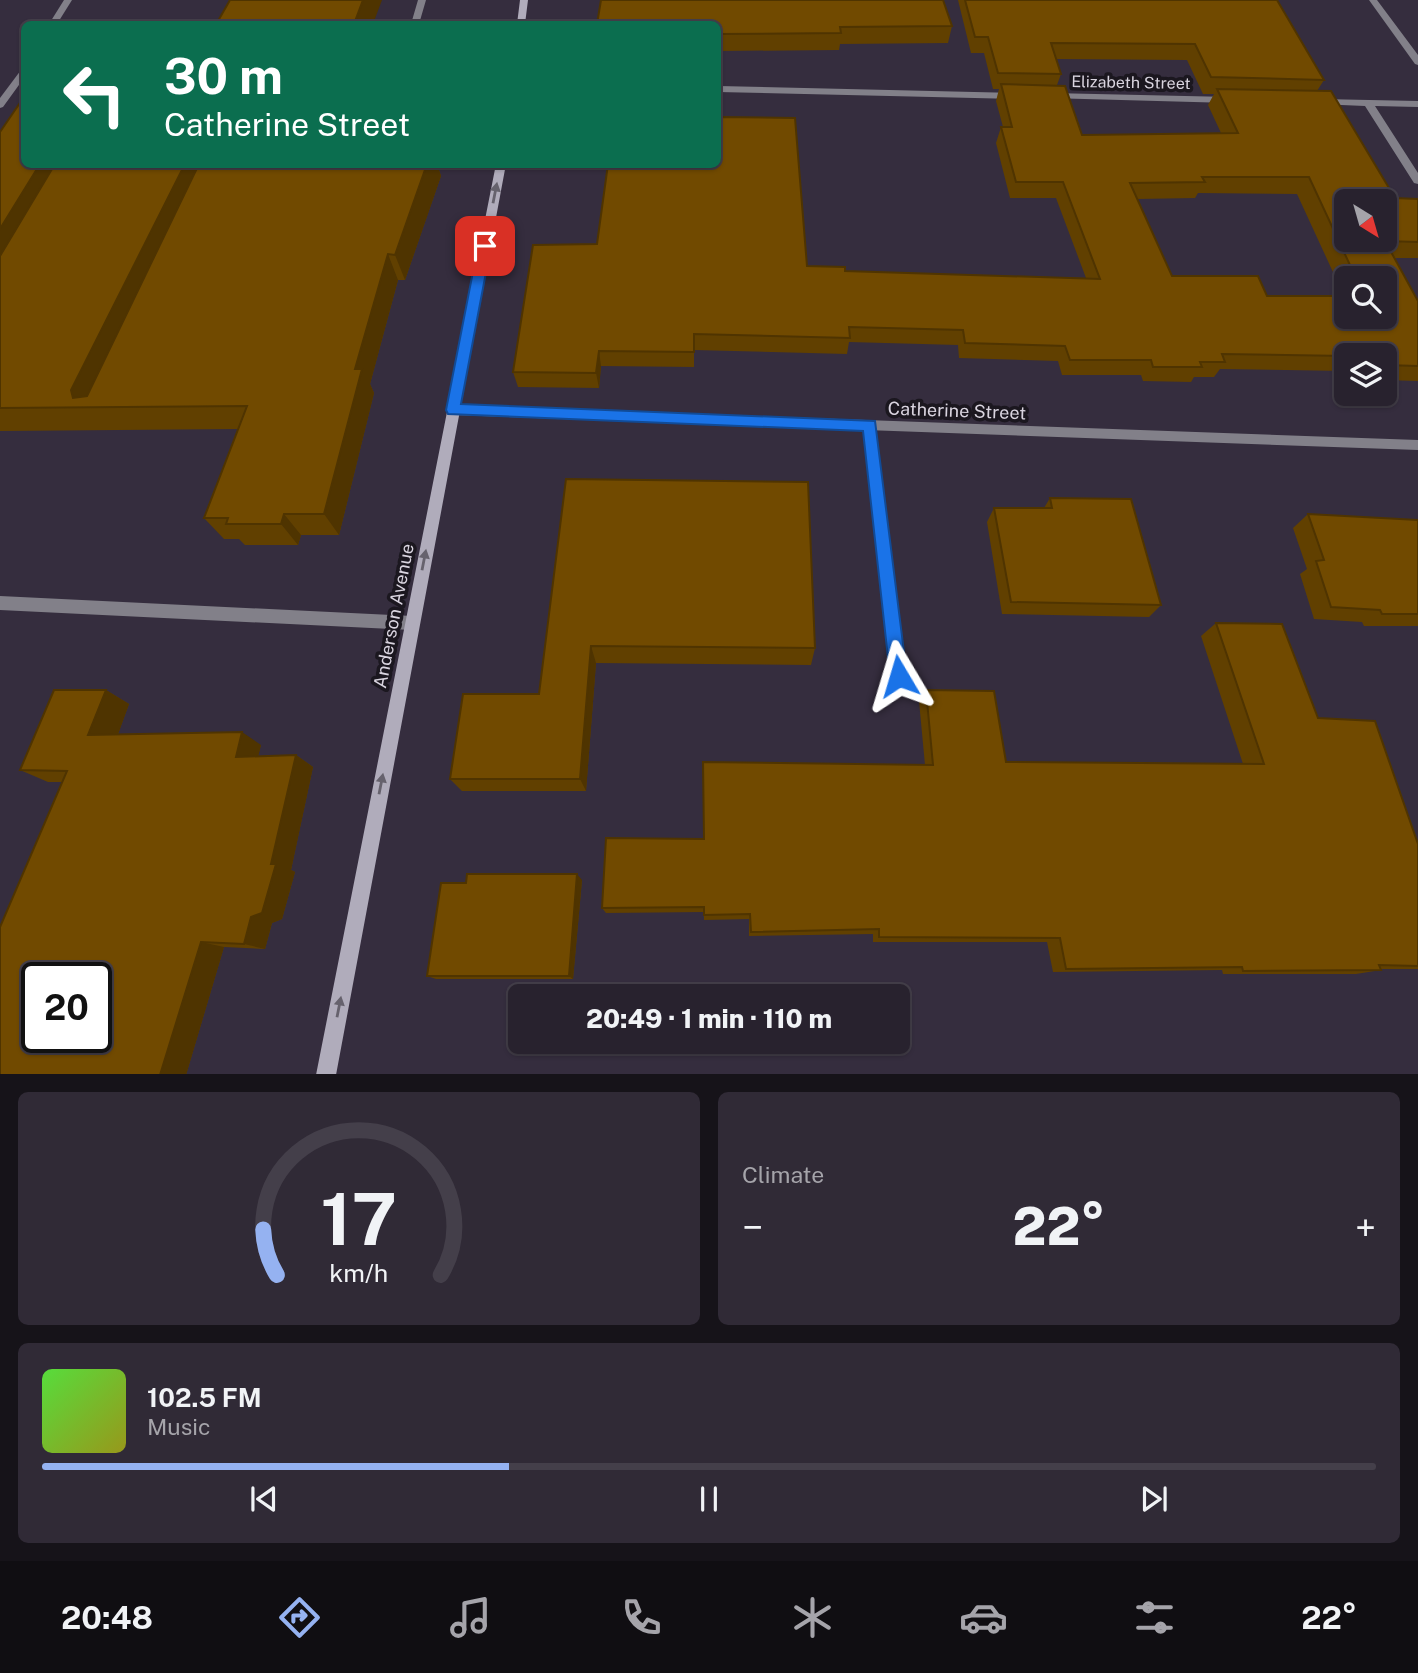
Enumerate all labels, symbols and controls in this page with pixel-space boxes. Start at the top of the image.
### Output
text: 30 m [164,47,283,105]
icon: left [49,49,140,140]
street label: Elizabeth Street [1071,72,1191,93]
text: Catherine Street [164,106,410,143]
one-way arrow [490,182,501,204]
north arrow [1334,189,1396,252]
map controls [1334,189,1397,406]
pin [455,216,515,276]
icon: arrive [466,227,504,265]
button: search [1334,266,1397,329]
button: layers [1334,343,1397,406]
street label: Catherine Street [887,398,1027,423]
street label: Anderson Avenue [369,542,418,690]
one-way arrow [419,549,430,571]
position arrow [862,639,936,713]
one-way arrow [376,773,387,795]
speed limit sign: 20 [21,962,112,1053]
one-way arrow [334,996,345,1018]
text: 20:49 · 1 min · 110 m [586,1003,832,1034]
text: Climate [742,1161,824,1188]
text: 17 [321,1176,397,1261]
text: 22° [1013,1196,1105,1257]
text: − [742,1205,763,1250]
text: + [1355,1205,1376,1250]
text: km/h [330,1257,388,1287]
text: 102.5 FM [147,1382,262,1413]
text: Music [147,1413,211,1440]
icon: previous [245,1480,283,1518]
icon: pause [690,1480,728,1518]
icon: next [1135,1480,1173,1518]
icon: directions [275,1593,324,1642]
icon: music [446,1593,495,1642]
icon: phone [617,1593,666,1642]
icon: climate [788,1593,837,1642]
icon: car [959,1593,1008,1642]
icon: filters [1130,1593,1179,1642]
text: 20:48 [61,1599,153,1636]
text: 22° [1301,1599,1357,1636]

